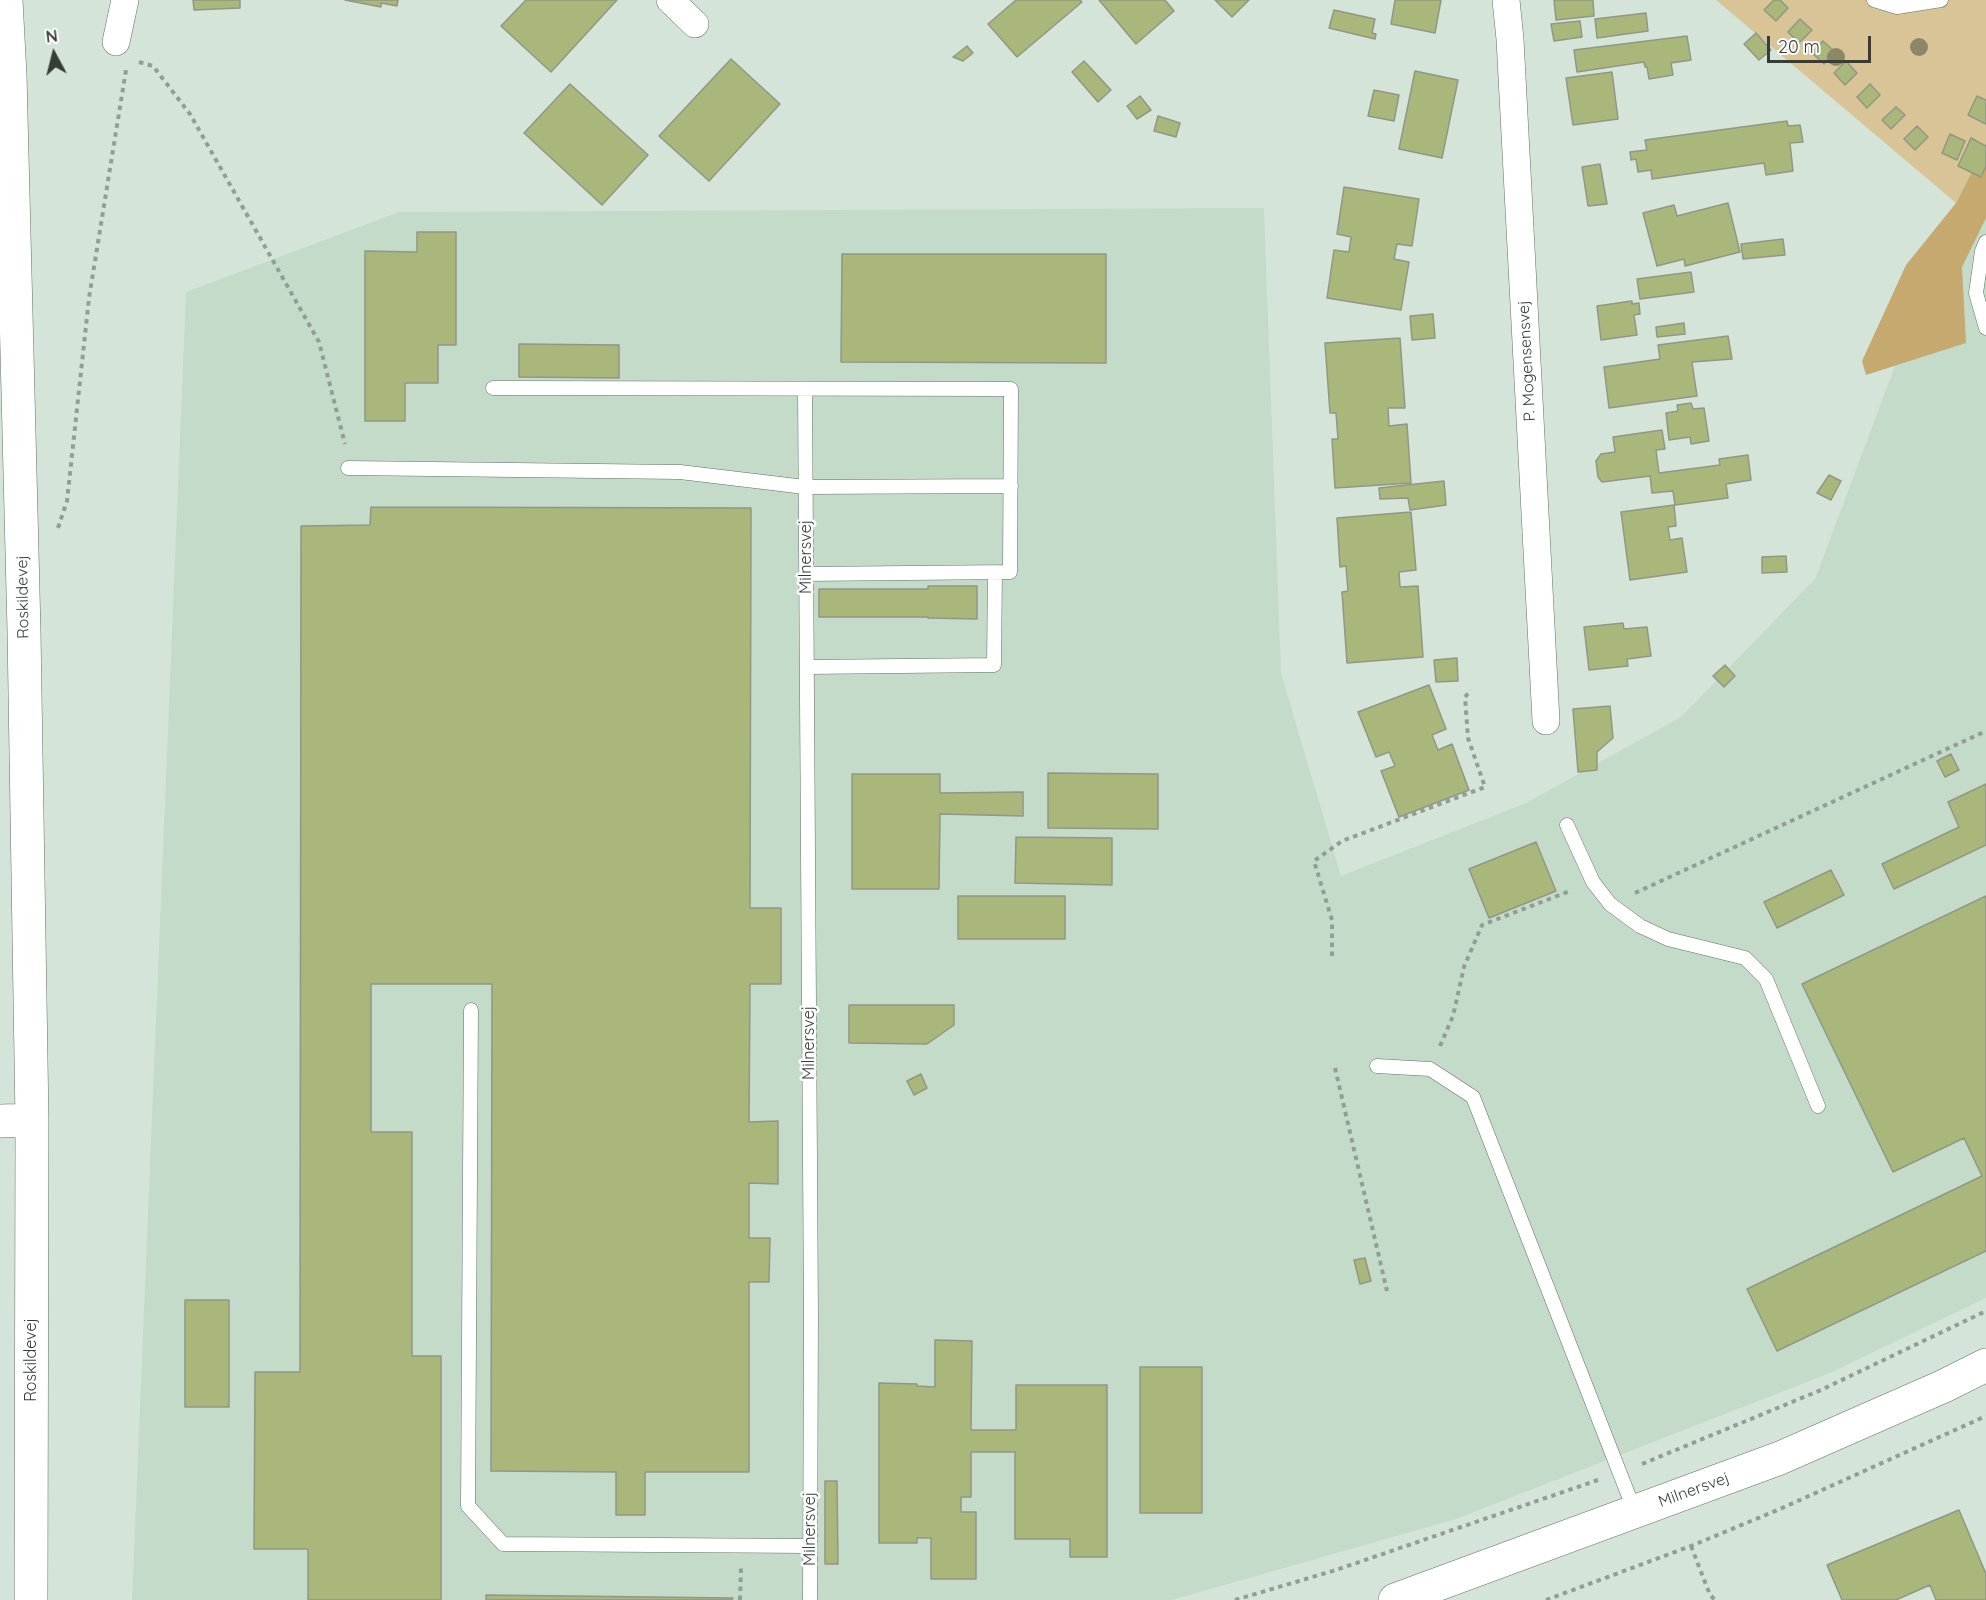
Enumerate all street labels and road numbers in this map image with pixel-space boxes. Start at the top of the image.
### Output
street label: P. Mogensensvej [1514,300,1540,422]
street label: Milnersvej [796,520,816,594]
street label: Roskildevej [13,555,33,639]
street label: Milnersvej [799,1006,819,1080]
street label: Roskildevej [21,1318,41,1402]
street label: Milnersvej [1656,1468,1732,1512]
street label: Milnersvej [800,1492,820,1566]

